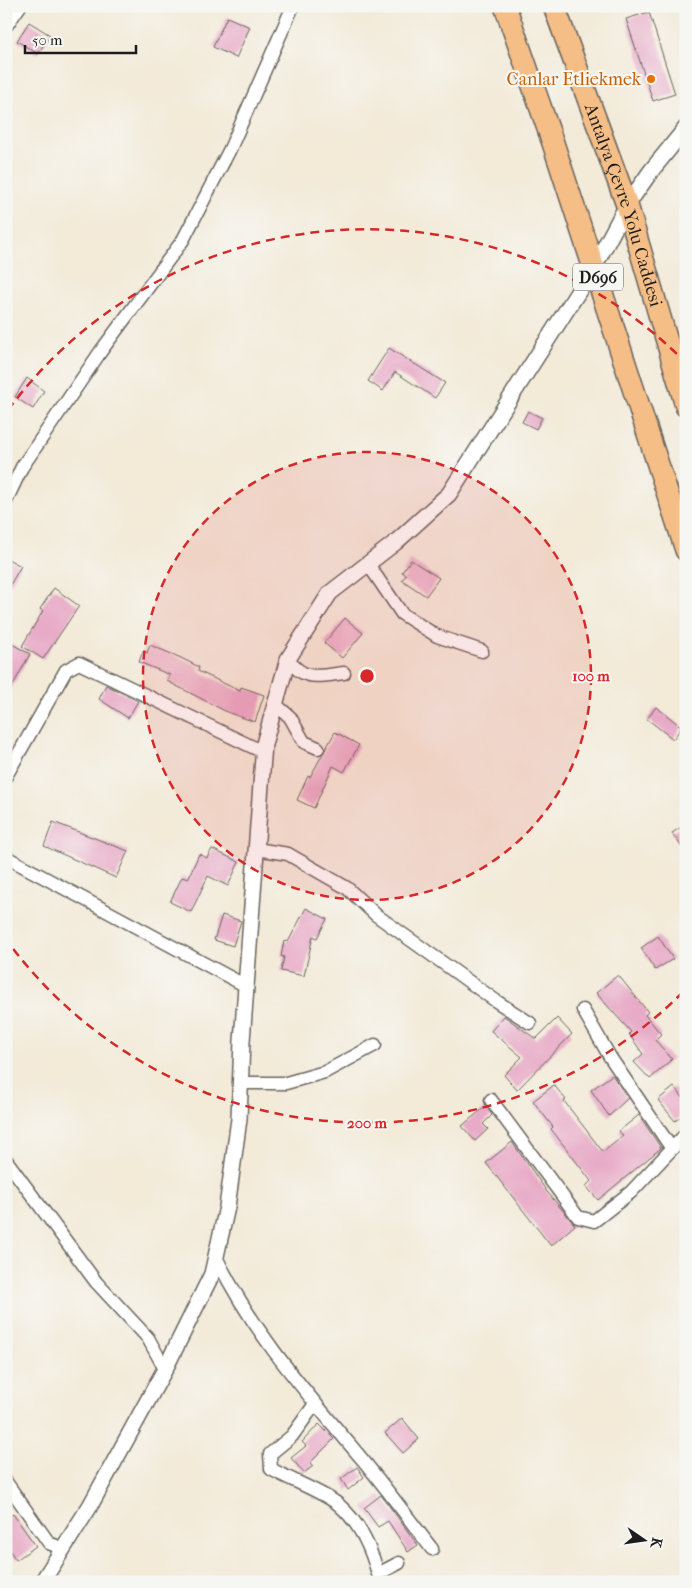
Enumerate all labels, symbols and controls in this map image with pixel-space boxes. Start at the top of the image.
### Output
scale bar [25,22,136,54]
text: 50 m [32,31,63,49]
place label: Canlar Etliekmek [507,69,642,90]
marker: Canlar Etliekmek [645,73,657,85]
street label: Antalya Çevre Yolu Caddesi [580,100,667,310]
road number: D696 [573,264,623,290]
centre of rings [358,667,376,685]
text: 100 m [572,667,610,685]
text: 200 m [347,1114,387,1132]
north arrow [620,1516,670,1566]
text: K [647,1536,666,1550]

